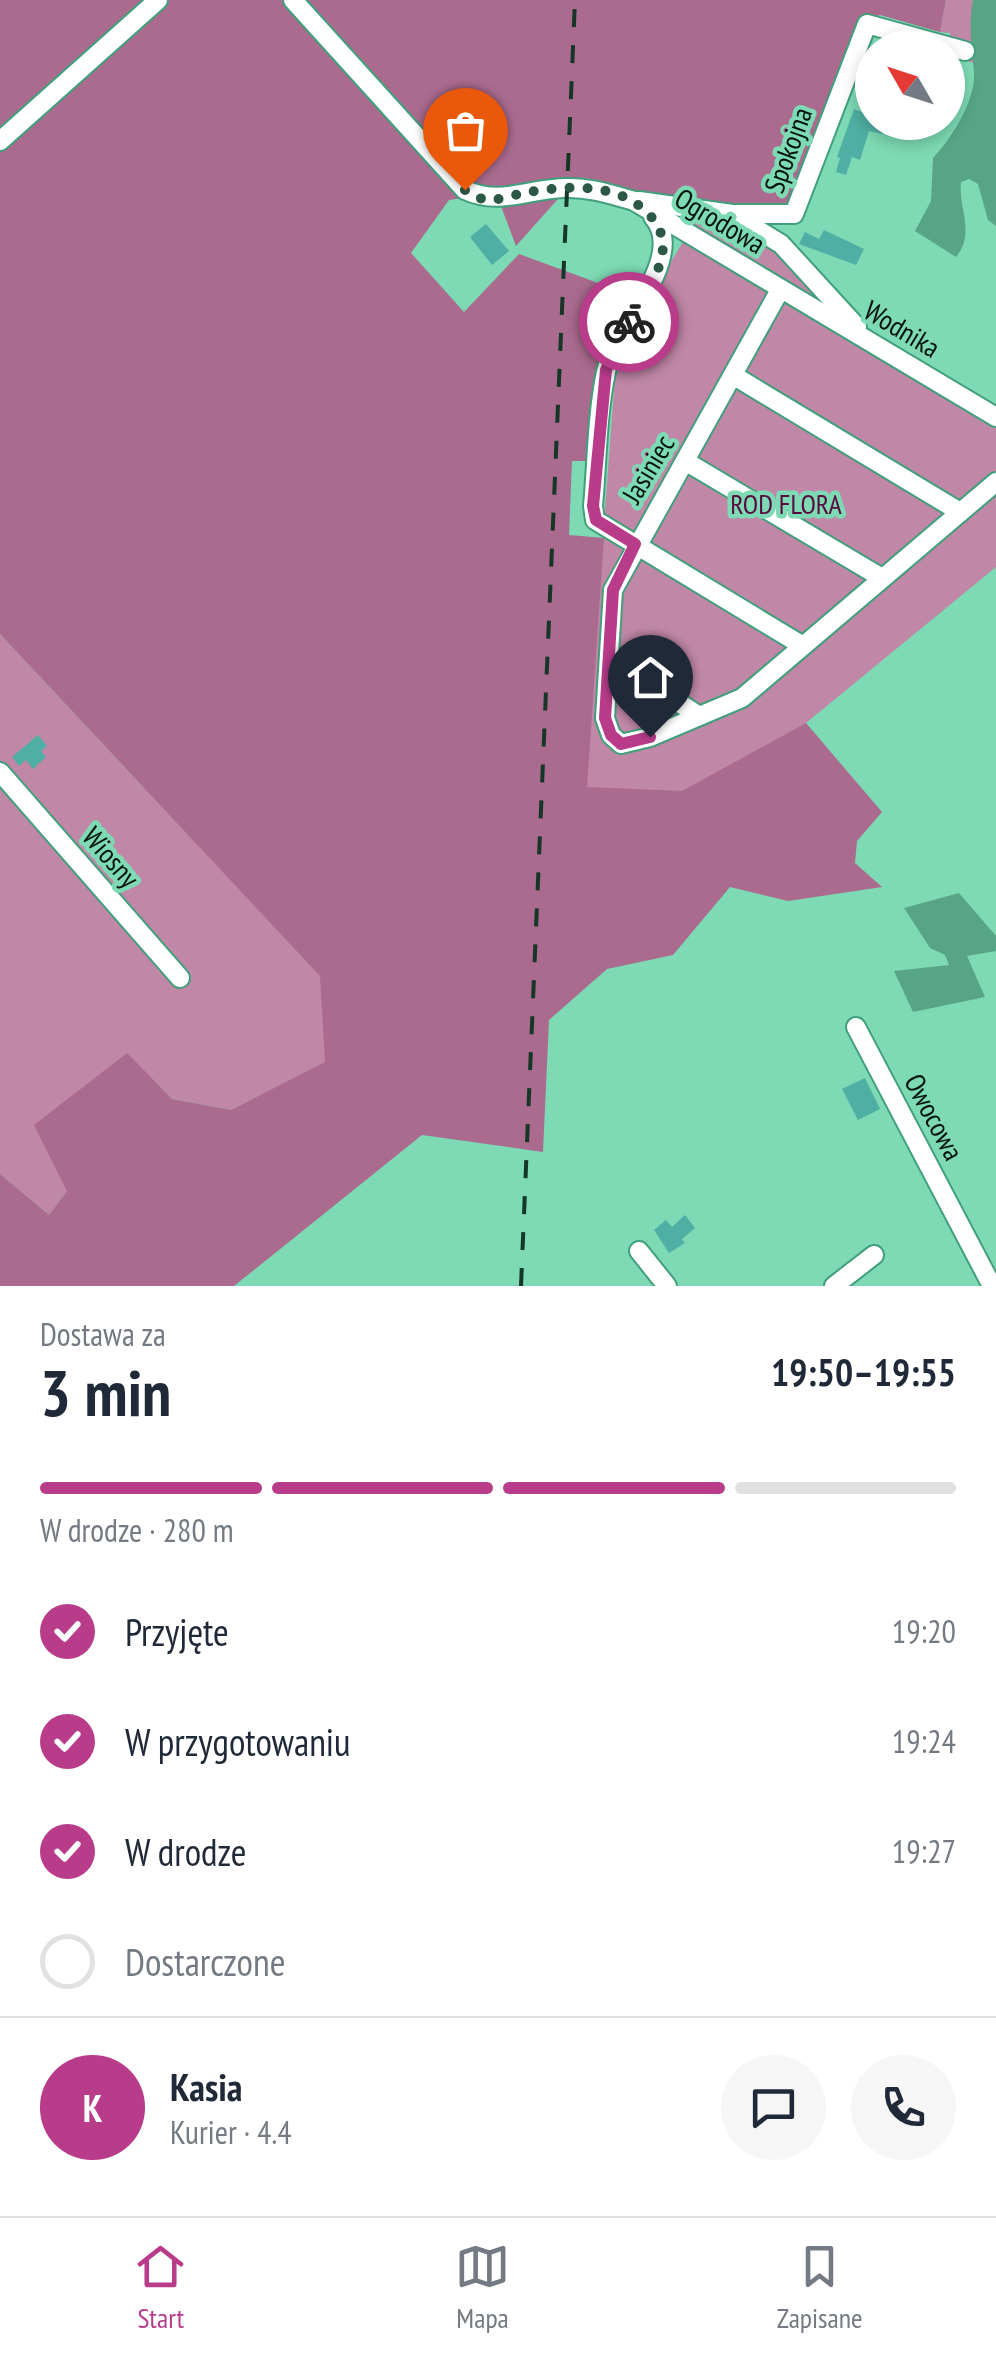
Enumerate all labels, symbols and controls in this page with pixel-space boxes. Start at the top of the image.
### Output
north arrow [855,30,965,140]
map controls [855,30,965,140]
pin [423,88,508,191]
street label: Spokojna [755,102,820,198]
icon: bag [438,103,493,158]
street label: Ogrodowa [668,179,772,262]
courier [579,272,679,372]
street label: Wodnika [857,291,947,366]
icon: bike [602,295,657,350]
street label: Jasiniec [612,428,682,510]
park label: ROD FLORA [730,485,843,522]
pin [608,635,693,738]
icon: home [623,650,678,705]
street label: Wiosny [75,818,148,895]
street label: Owocowa [896,1067,973,1166]
text: Dostawa za [40,1313,166,1355]
text: 19:50–19:55 [771,1347,956,1396]
text: 3 min [40,1350,171,1434]
text: W drodze · 280 m [40,1509,234,1551]
icon: check [40,1604,95,1659]
text: Przyjęte [125,1607,229,1656]
text: 19:20 [892,1610,956,1652]
icon: check [40,1714,95,1769]
text: W przygotowaniu [125,1717,351,1766]
text: 19:24 [892,1720,956,1762]
icon: check [40,1824,95,1879]
text: W drodze [125,1827,247,1876]
text: 19:27 [892,1830,956,1872]
text: Dostarczone [125,1937,285,1986]
button: chat [721,2055,826,2160]
button: phone [851,2055,956,2160]
text: Kasia [170,2062,242,2111]
text: K [83,2083,102,2132]
text: Kurier · 4.4 [170,2111,292,2153]
tab: Start [133,2239,188,2336]
tab: Mapa [455,2239,510,2336]
tab: Zapisane [777,2239,863,2336]

